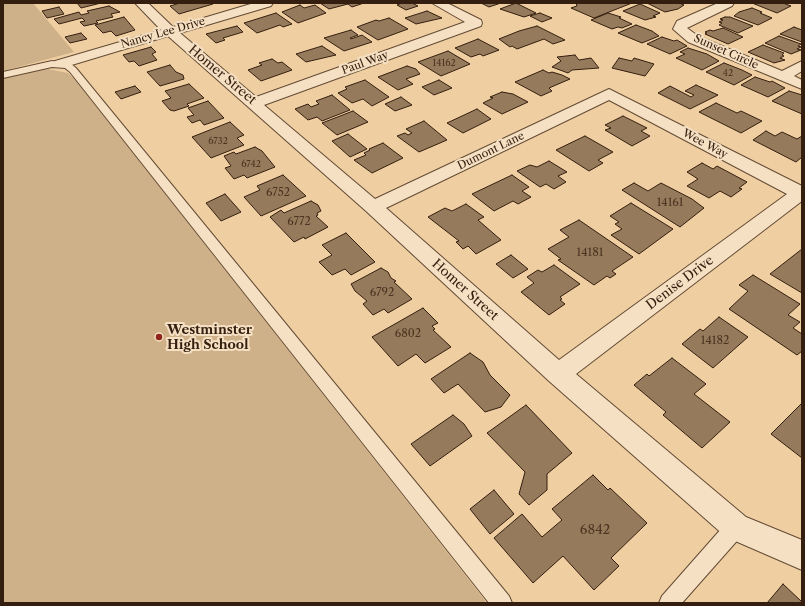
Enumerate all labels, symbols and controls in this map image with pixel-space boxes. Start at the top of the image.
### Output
street label: Nancy Lee Drive [119,15,207,51]
street label: Sunset Circle [692,32,760,72]
street label: Homer Street [185,42,259,108]
street label: Paul Way [340,48,390,78]
house number: 14162 [432,58,456,68]
house number: 42 [723,68,733,78]
street label: Wee Way [680,127,730,161]
street label: Dumont Lane [456,129,526,173]
house number: 6732 [208,136,228,146]
house number: 6742 [241,159,261,169]
house number: 6752 [266,186,290,200]
house number: 14161 [657,196,683,210]
house number: 6772 [287,215,311,229]
house number: 14181 [577,246,603,260]
street label: Denise Drive [643,253,717,313]
street label: Homer Street [429,256,501,324]
house number: 6792 [370,286,394,300]
place label: Westminster High School [167,322,252,353]
house number: 6802 [395,327,421,341]
marker: Westminster High School [154,332,164,342]
house number: 14182 [701,334,729,348]
house number: 6842 [580,522,610,538]

